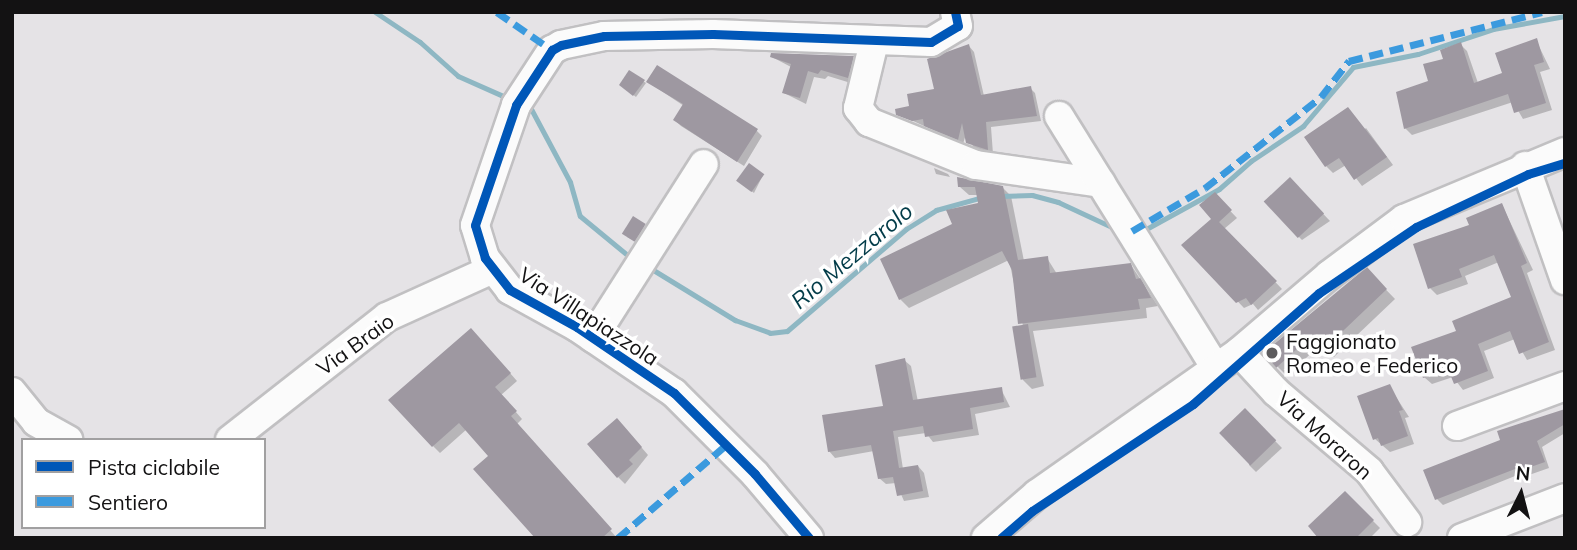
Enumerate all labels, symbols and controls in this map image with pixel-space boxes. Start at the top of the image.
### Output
water label: Rio Mezzarolo [786,197,918,315]
street label: Via Villapiazzola [514,261,664,371]
street label: Via Braio [312,308,398,380]
place label: Faggionato Romeo e Federico [1286,328,1458,378]
marker: Faggionato Romeo e Federico [1264,345,1280,361]
street label: Via Moraron [1272,386,1378,484]
legend [21,438,266,529]
text: Pista ciclabile [88,454,220,480]
north arrow [1486,459,1556,529]
text: N [1515,460,1532,486]
text: Sentiero [88,489,168,515]

